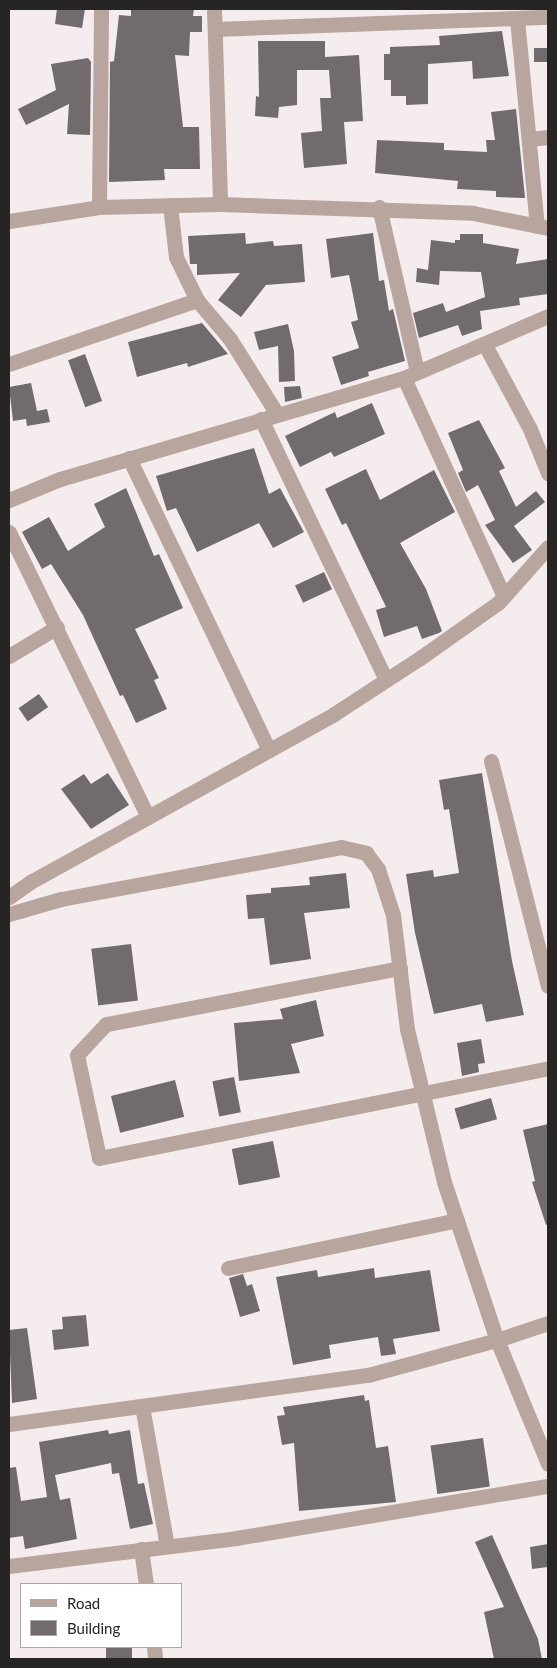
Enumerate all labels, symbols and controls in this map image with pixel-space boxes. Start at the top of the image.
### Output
legend [20,1583,182,1648]
text: Road [67,1594,100,1612]
text: Building [67,1619,120,1637]

